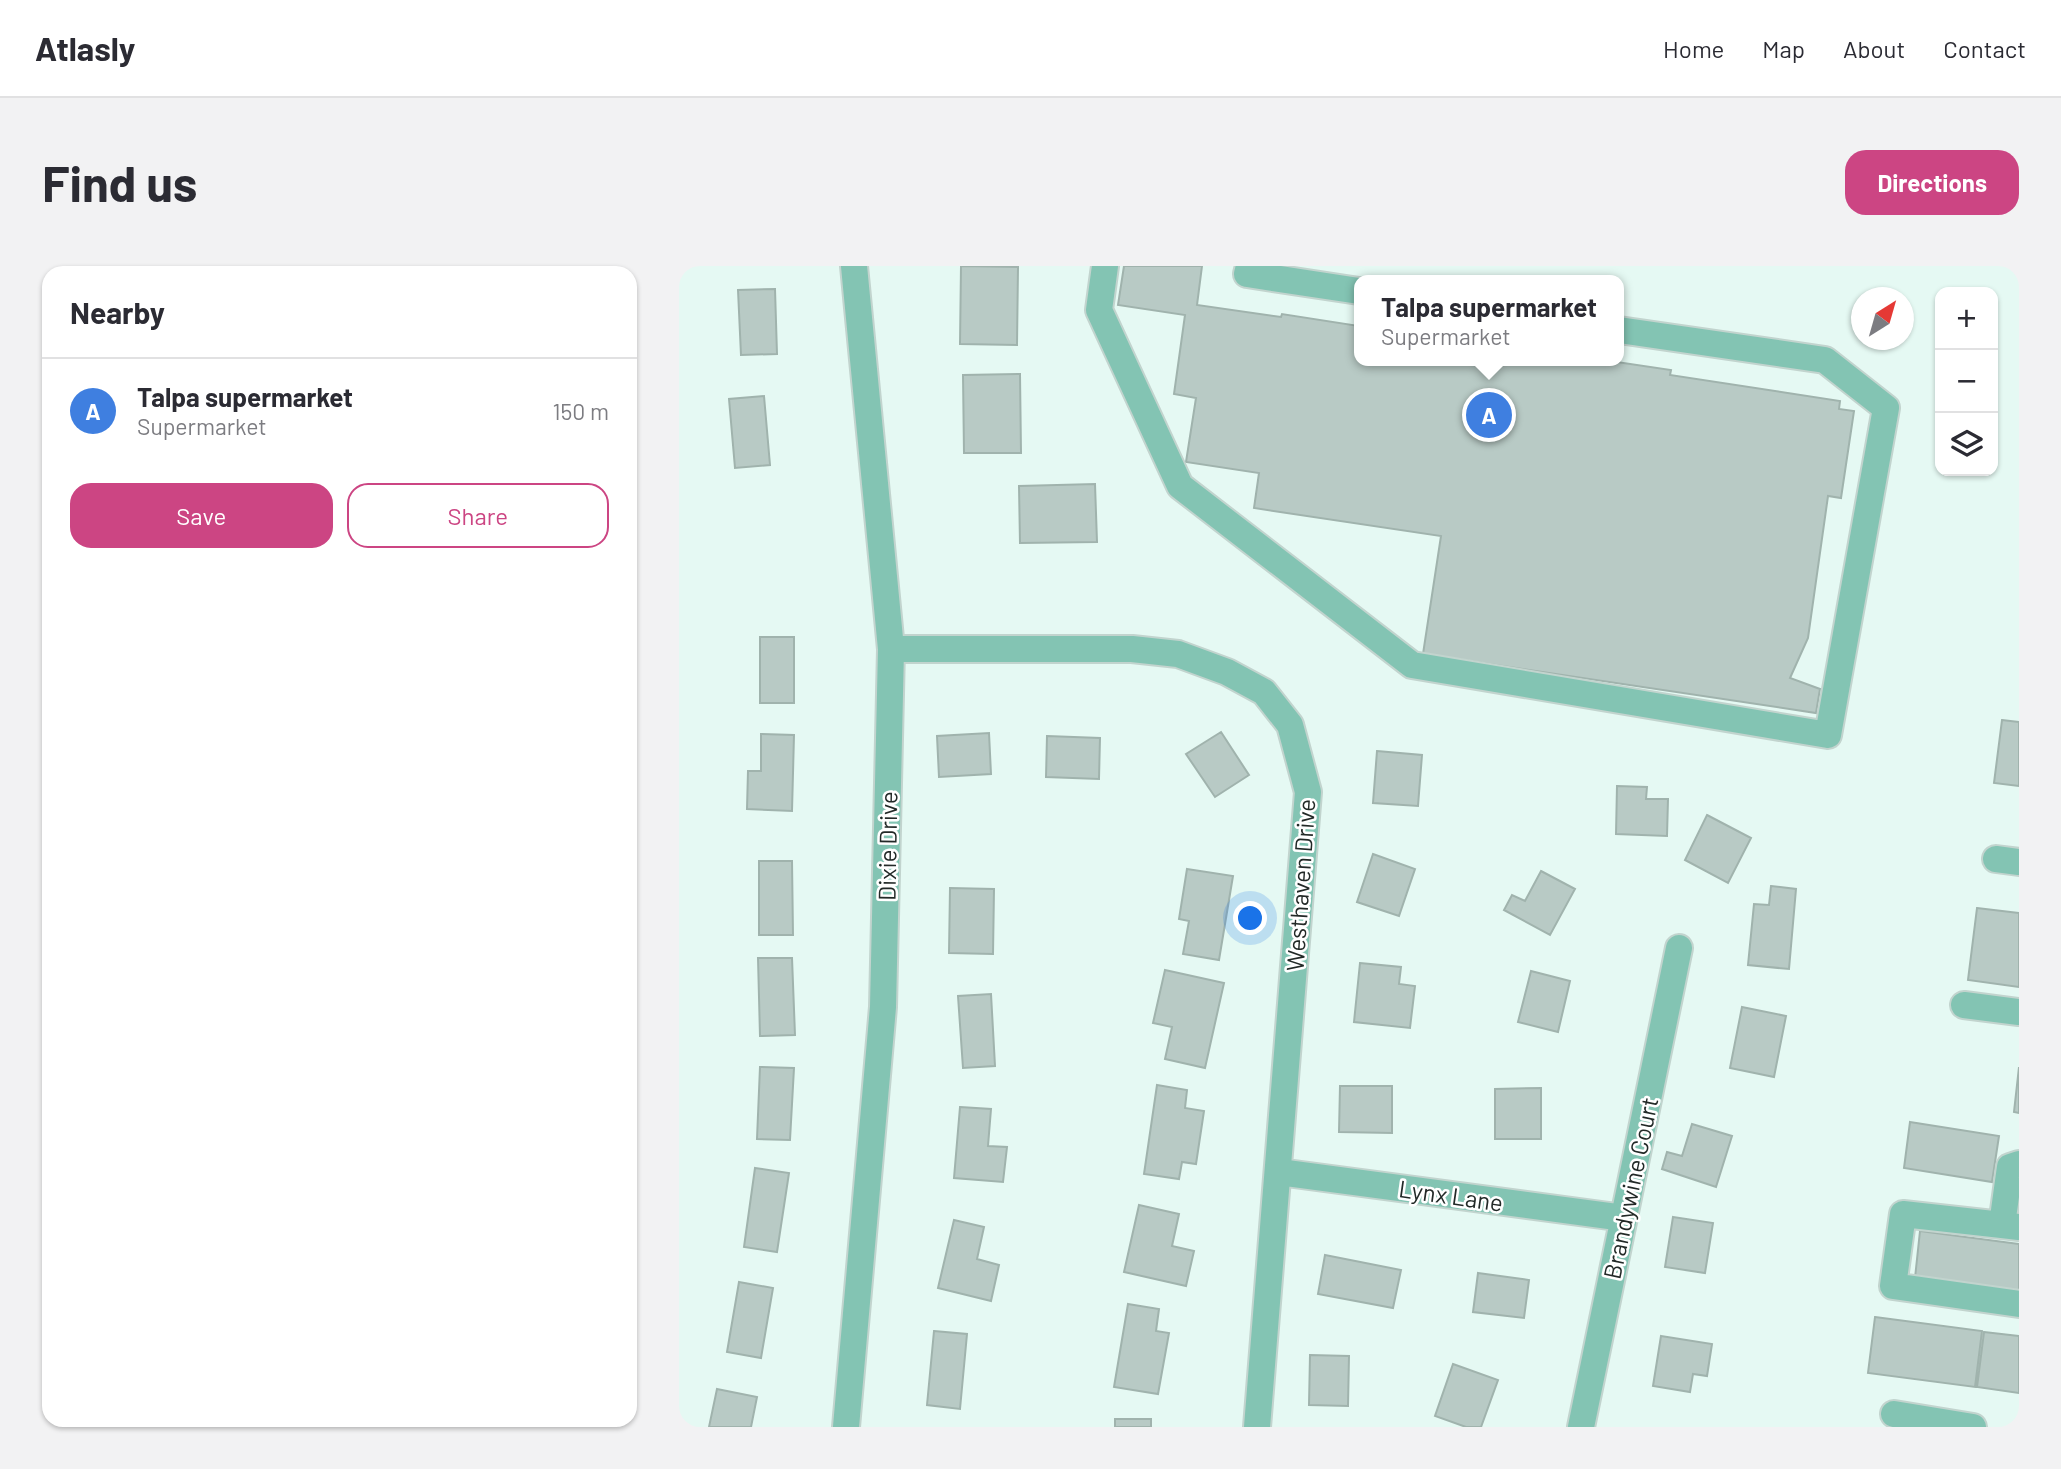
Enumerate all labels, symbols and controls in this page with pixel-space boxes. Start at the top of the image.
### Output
text: Atlasly [35,28,135,68]
text: Home [1663,34,1724,63]
text: Map [1762,34,1805,63]
text: About [1843,34,1905,63]
text: Contact [1943,34,2026,63]
button: Directions [1845,150,2019,215]
text: Find us [42,153,197,212]
popup [1354,275,1624,366]
north arrow [1851,287,1914,350]
map controls [1935,287,1998,476]
button: + [1935,287,1998,350]
text: Talpa supermarket [1381,291,1597,322]
text: Nearby [70,294,165,330]
text: Supermarket [1381,322,1511,350]
button: − [1935,350,1998,413]
text: Talpa supermarket [137,381,353,412]
pin: A [1466,389,1512,441]
text: A [85,397,101,425]
text: 150 m [553,397,609,425]
text: Supermarket [137,412,267,440]
button: layers [1935,413,1998,476]
button: Save [70,483,333,548]
button: Share [347,483,609,548]
street label: Dixie Drive [872,791,902,901]
street label: Westhaven Drive [1280,798,1320,972]
your location [1233,901,1267,935]
street label: Brandywine Court [1597,1094,1663,1282]
street label: Lynx Lane [1397,1173,1505,1217]

